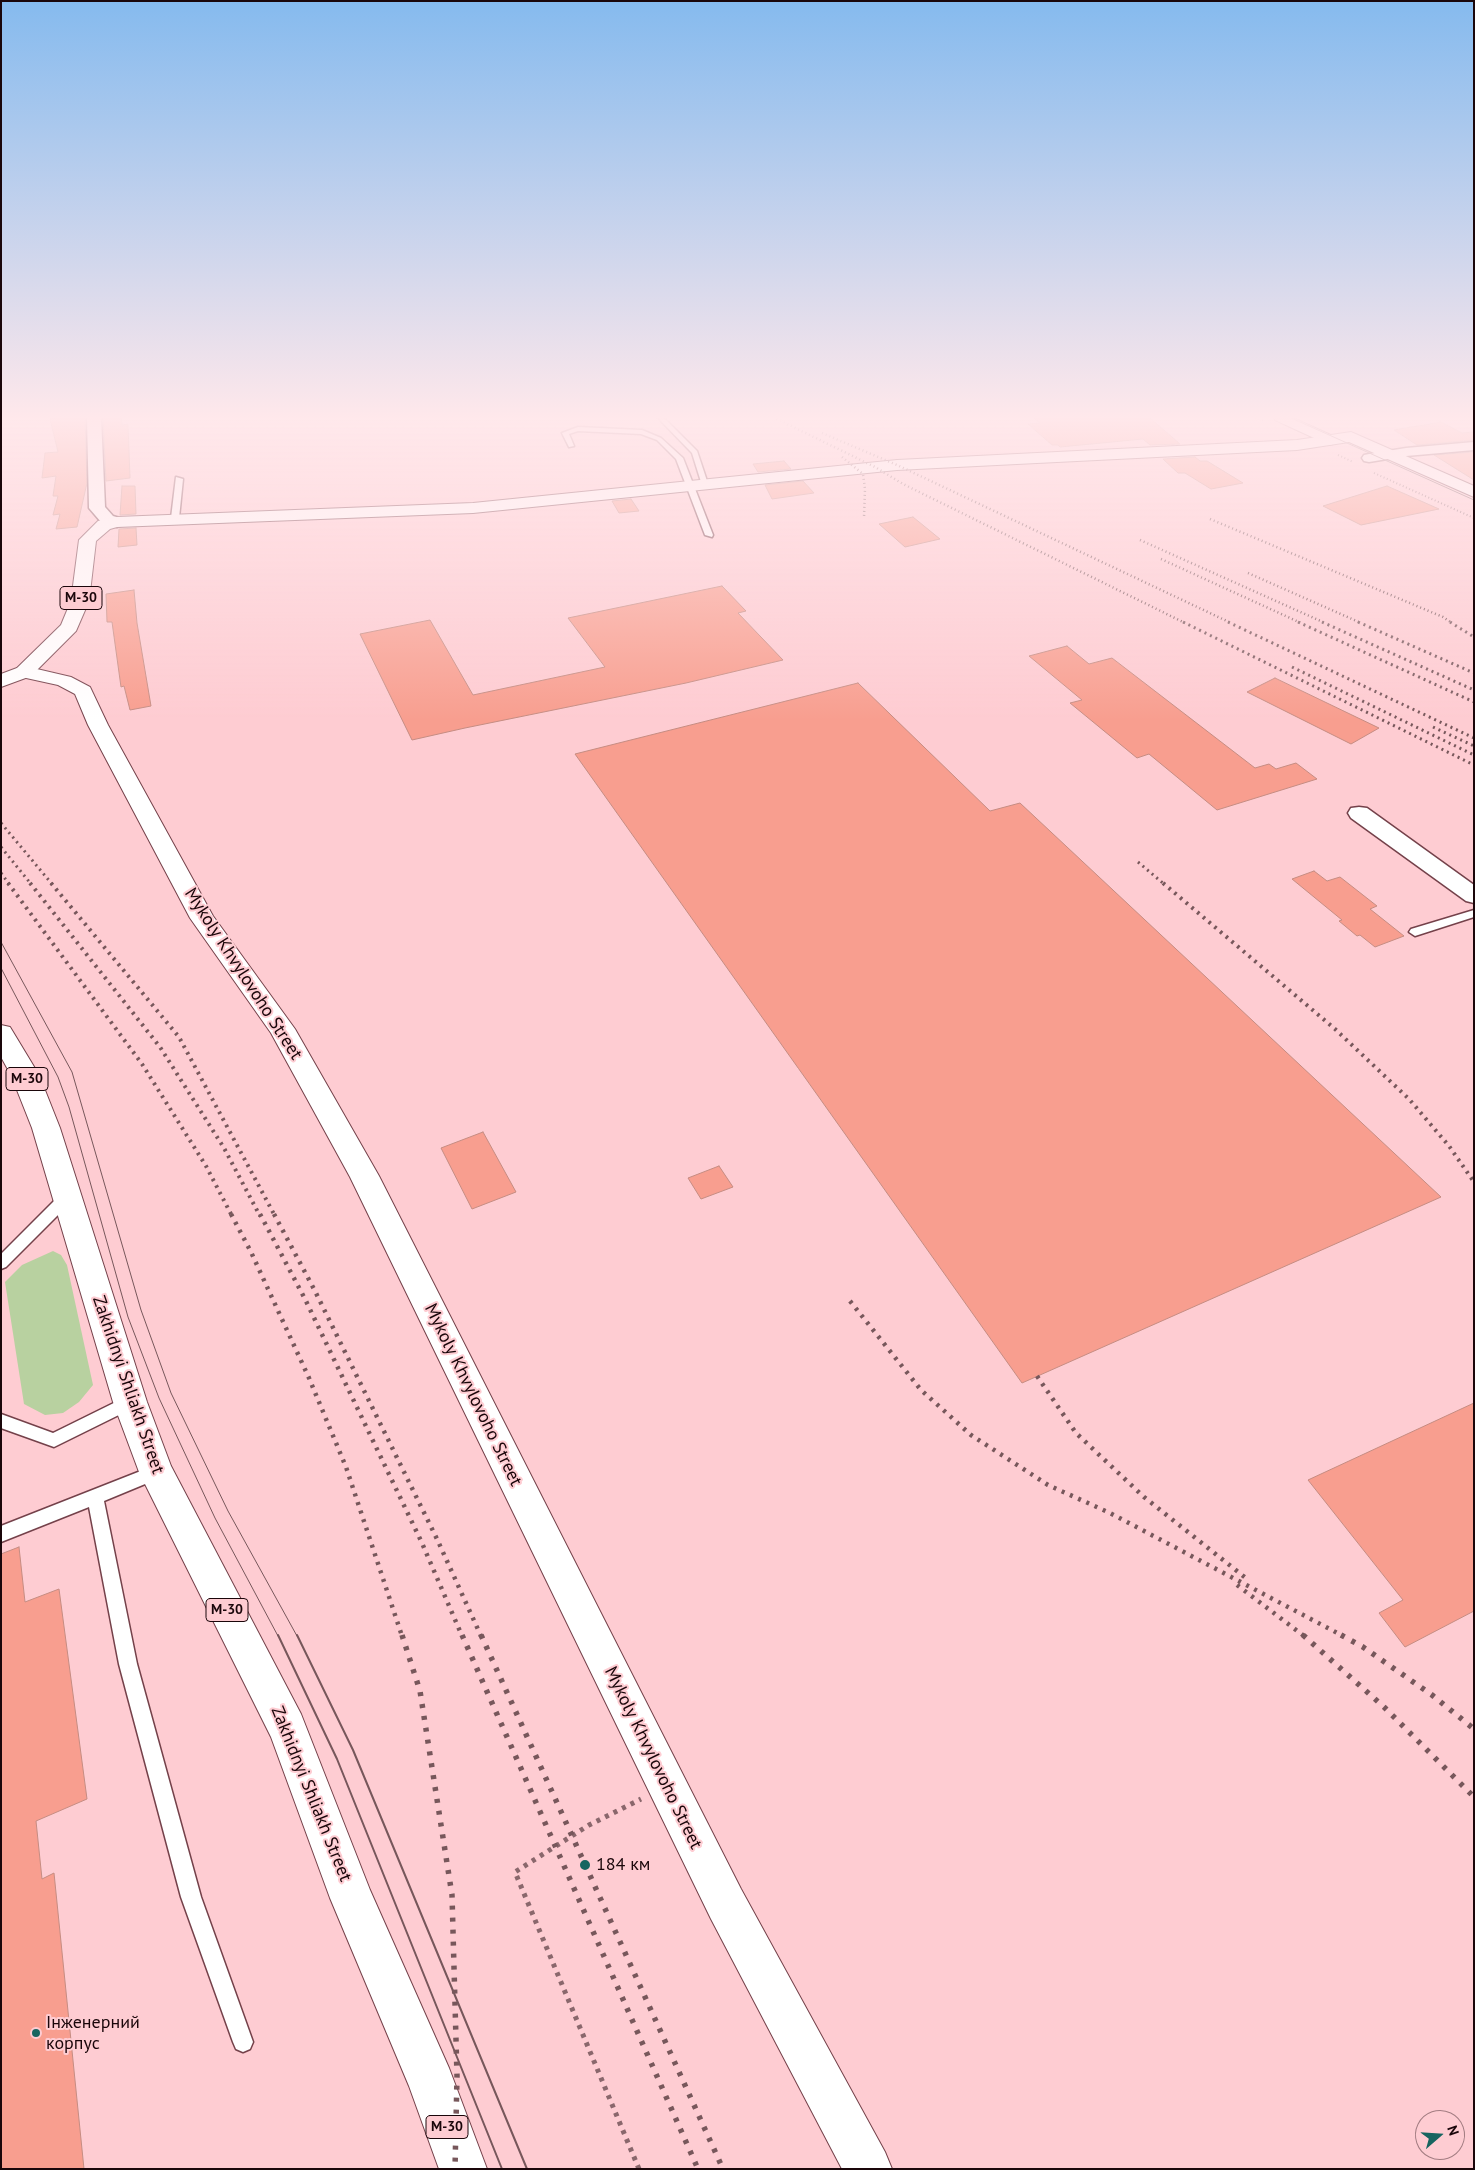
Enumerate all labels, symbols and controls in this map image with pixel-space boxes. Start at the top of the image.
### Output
road number: М-30 [60,586,102,610]
street label: Mykoly Khvylovoho Street [179,884,307,1064]
road number: М-30 [6,1068,48,1090]
street label: Zakhidnyi Shliakh Street [87,1293,169,1477]
street label: Mykoly Khvylovoho Street [419,1300,527,1490]
road number: М-30 [206,1598,248,1622]
street label: Mykoly Khvylovoho Street [599,1663,707,1853]
street label: Zakhidnyi Shliakh Street [266,1703,356,1885]
place label: 184 км [596,1854,650,1876]
marker: 184 км [578,1858,592,1872]
place label: Інженерний корпус [46,2012,140,2054]
marker: Інженерний корпус [30,2027,42,2039]
north arrow [1415,2110,1465,2160]
road number: М-30 [426,2116,468,2138]
text: N [1443,2123,1463,2138]

